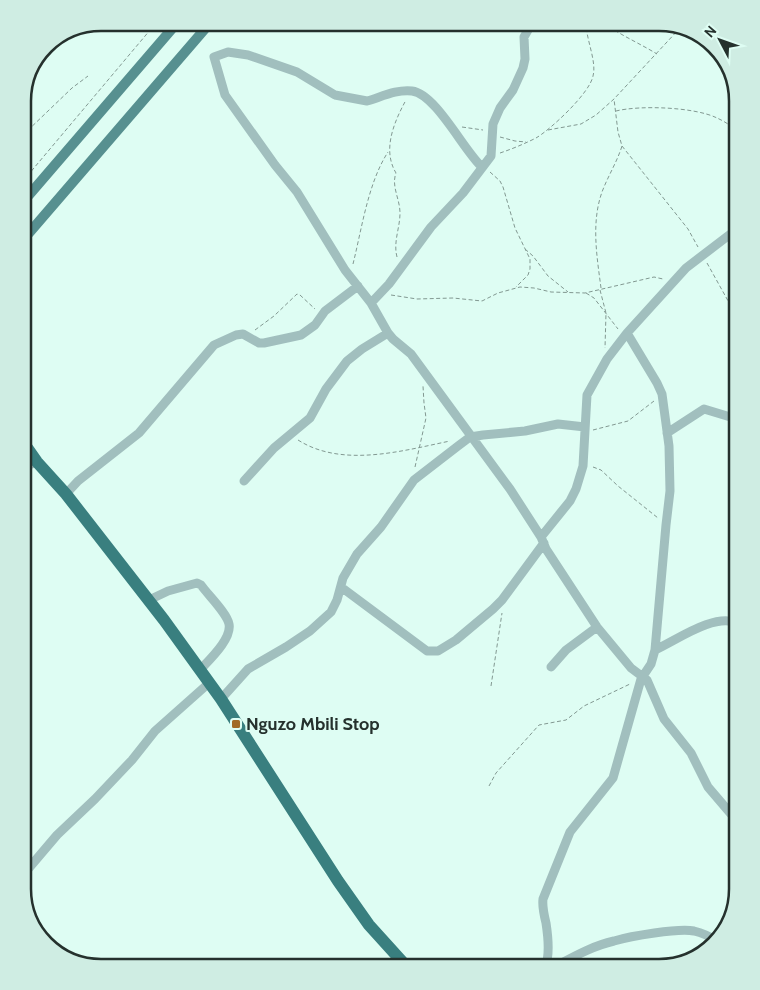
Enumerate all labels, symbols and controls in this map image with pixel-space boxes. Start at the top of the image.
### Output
north arrow [695,15,745,65]
text: N [700,22,720,41]
place label: Nguzo Mbili Stop [246,713,380,735]
marker: Nguzo Mbili Stop [230,718,242,730]

